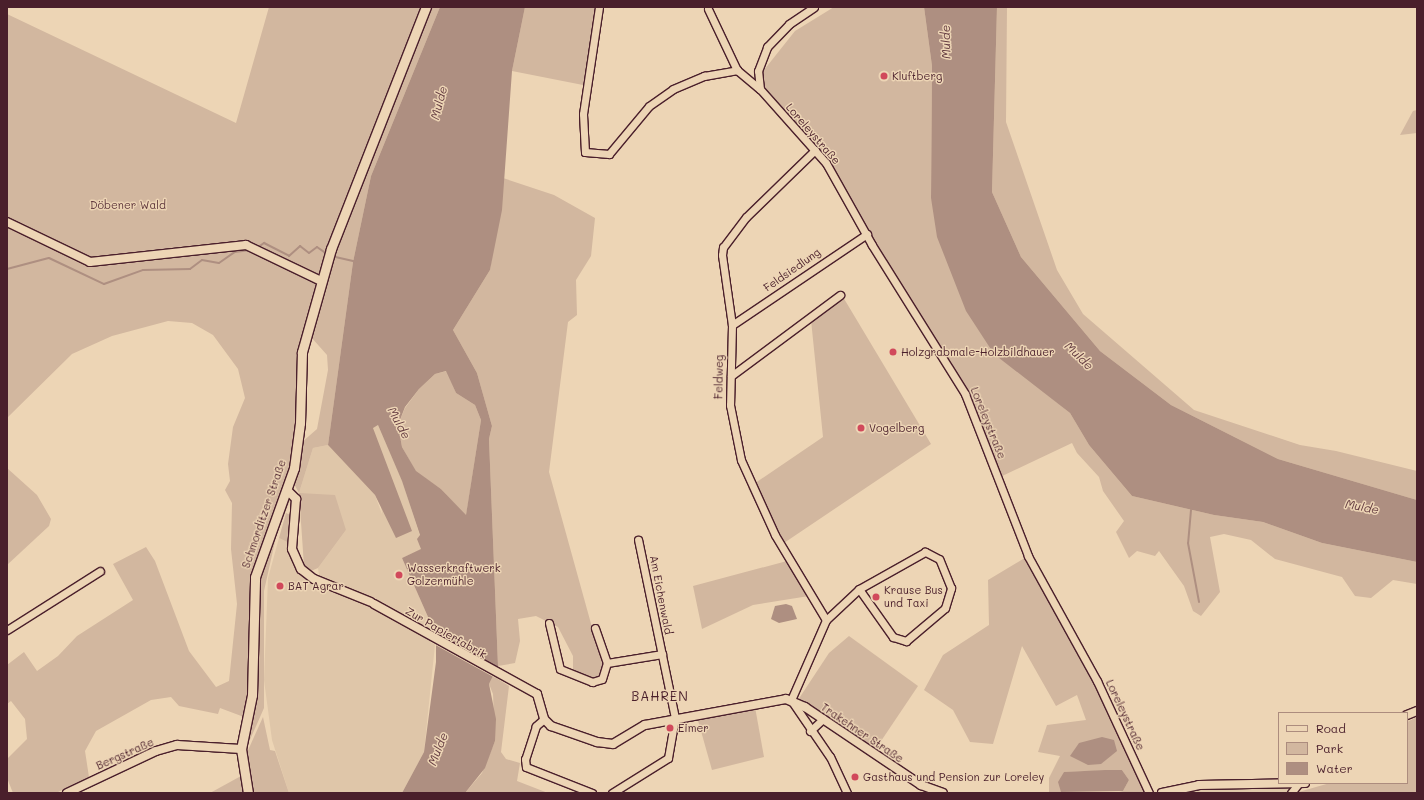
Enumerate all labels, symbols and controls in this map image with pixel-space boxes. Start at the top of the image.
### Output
water label: Mulde [939,25,953,59]
place label: Kluftberg [892,69,942,83]
marker: Kluftberg [879,71,889,81]
water label: Mulde [428,85,450,121]
street label: Loreleystraße [783,101,843,167]
park label: Döbener Wald [90,198,166,212]
street label: Feldsiedlung [761,246,823,294]
water label: Mulde [1062,339,1096,373]
place label: Holzgrabmale-Holzbildhauer [901,345,1055,359]
marker: Holzgrabmale-Holzbildhauer [888,347,898,357]
street label: Feldweg [712,355,726,399]
street label: Loreleystraße [968,385,1008,461]
water label: Mulde [385,405,413,441]
place label: Vogelberg [869,421,924,435]
marker: Vogelberg [856,423,866,433]
street label: Schmorditzer Straße [239,458,289,570]
water label: Mulde [1344,497,1380,517]
street label: Am Eichenwald [647,554,675,636]
place label: Wasserkraftwerk Golzermühle [407,562,501,588]
marker: Wasserkraftwerk Golzermühle [394,570,404,580]
place label: BAT Agrar [288,579,344,593]
marker: BAT Agrar [275,581,285,591]
place label: Krause Bus und Taxi [884,584,943,610]
marker: Krause Bus und Taxi [871,592,881,602]
street label: Zur Papierfabrik [403,604,489,662]
street label: Loreleystraße [1103,678,1147,752]
district label: BAHREN [631,688,689,704]
street label: Trakehner Straße [818,701,906,765]
legend [1278,712,1408,784]
text: Road [1316,720,1346,736]
place label: Eimer [678,721,709,735]
marker: Eimer [665,723,675,733]
water label: Mulde [425,730,451,768]
street label: Bergstraße [94,735,156,773]
text: Park [1316,740,1343,756]
text: Water [1316,760,1353,776]
place label: Gasthaus und Pension zur Loreley [863,770,1044,784]
marker: Gasthaus und Pension zur Loreley [850,772,860,782]

